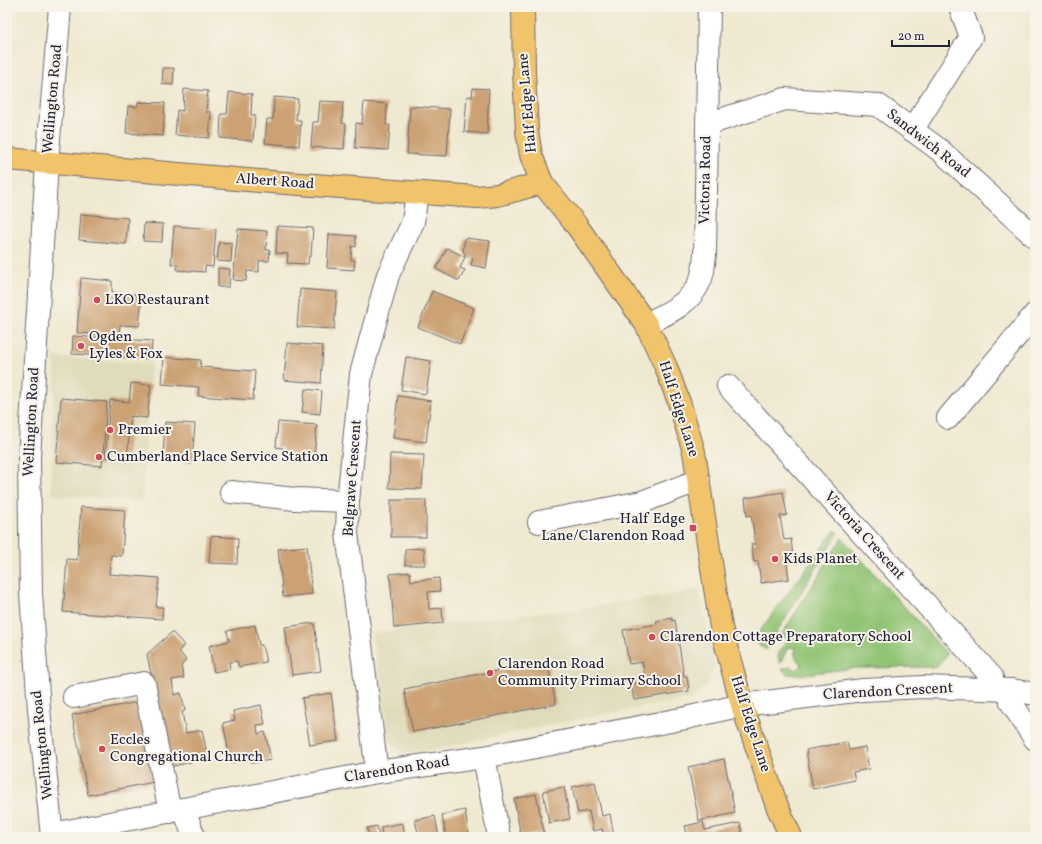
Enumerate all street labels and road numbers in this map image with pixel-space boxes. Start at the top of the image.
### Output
street label: Wellington Road [38,43,68,155]
street label: Half Edge Lane [513,52,543,154]
street label: Sandwich Road [882,105,974,183]
street label: Victoria Road [695,135,717,225]
street label: Albert Road [235,169,315,195]
street label: Half Edge Lane [653,358,703,460]
street label: Wellington Road [19,367,45,477]
street label: Belgrave Crescent [338,419,368,537]
street label: Victoria Crescent [818,487,910,585]
street label: Half Edge Lane [725,673,775,775]
street label: Clarendon Crescent [822,678,954,706]
street label: Wellington Road [27,689,59,801]
street label: Clarendon Road [343,751,451,789]

